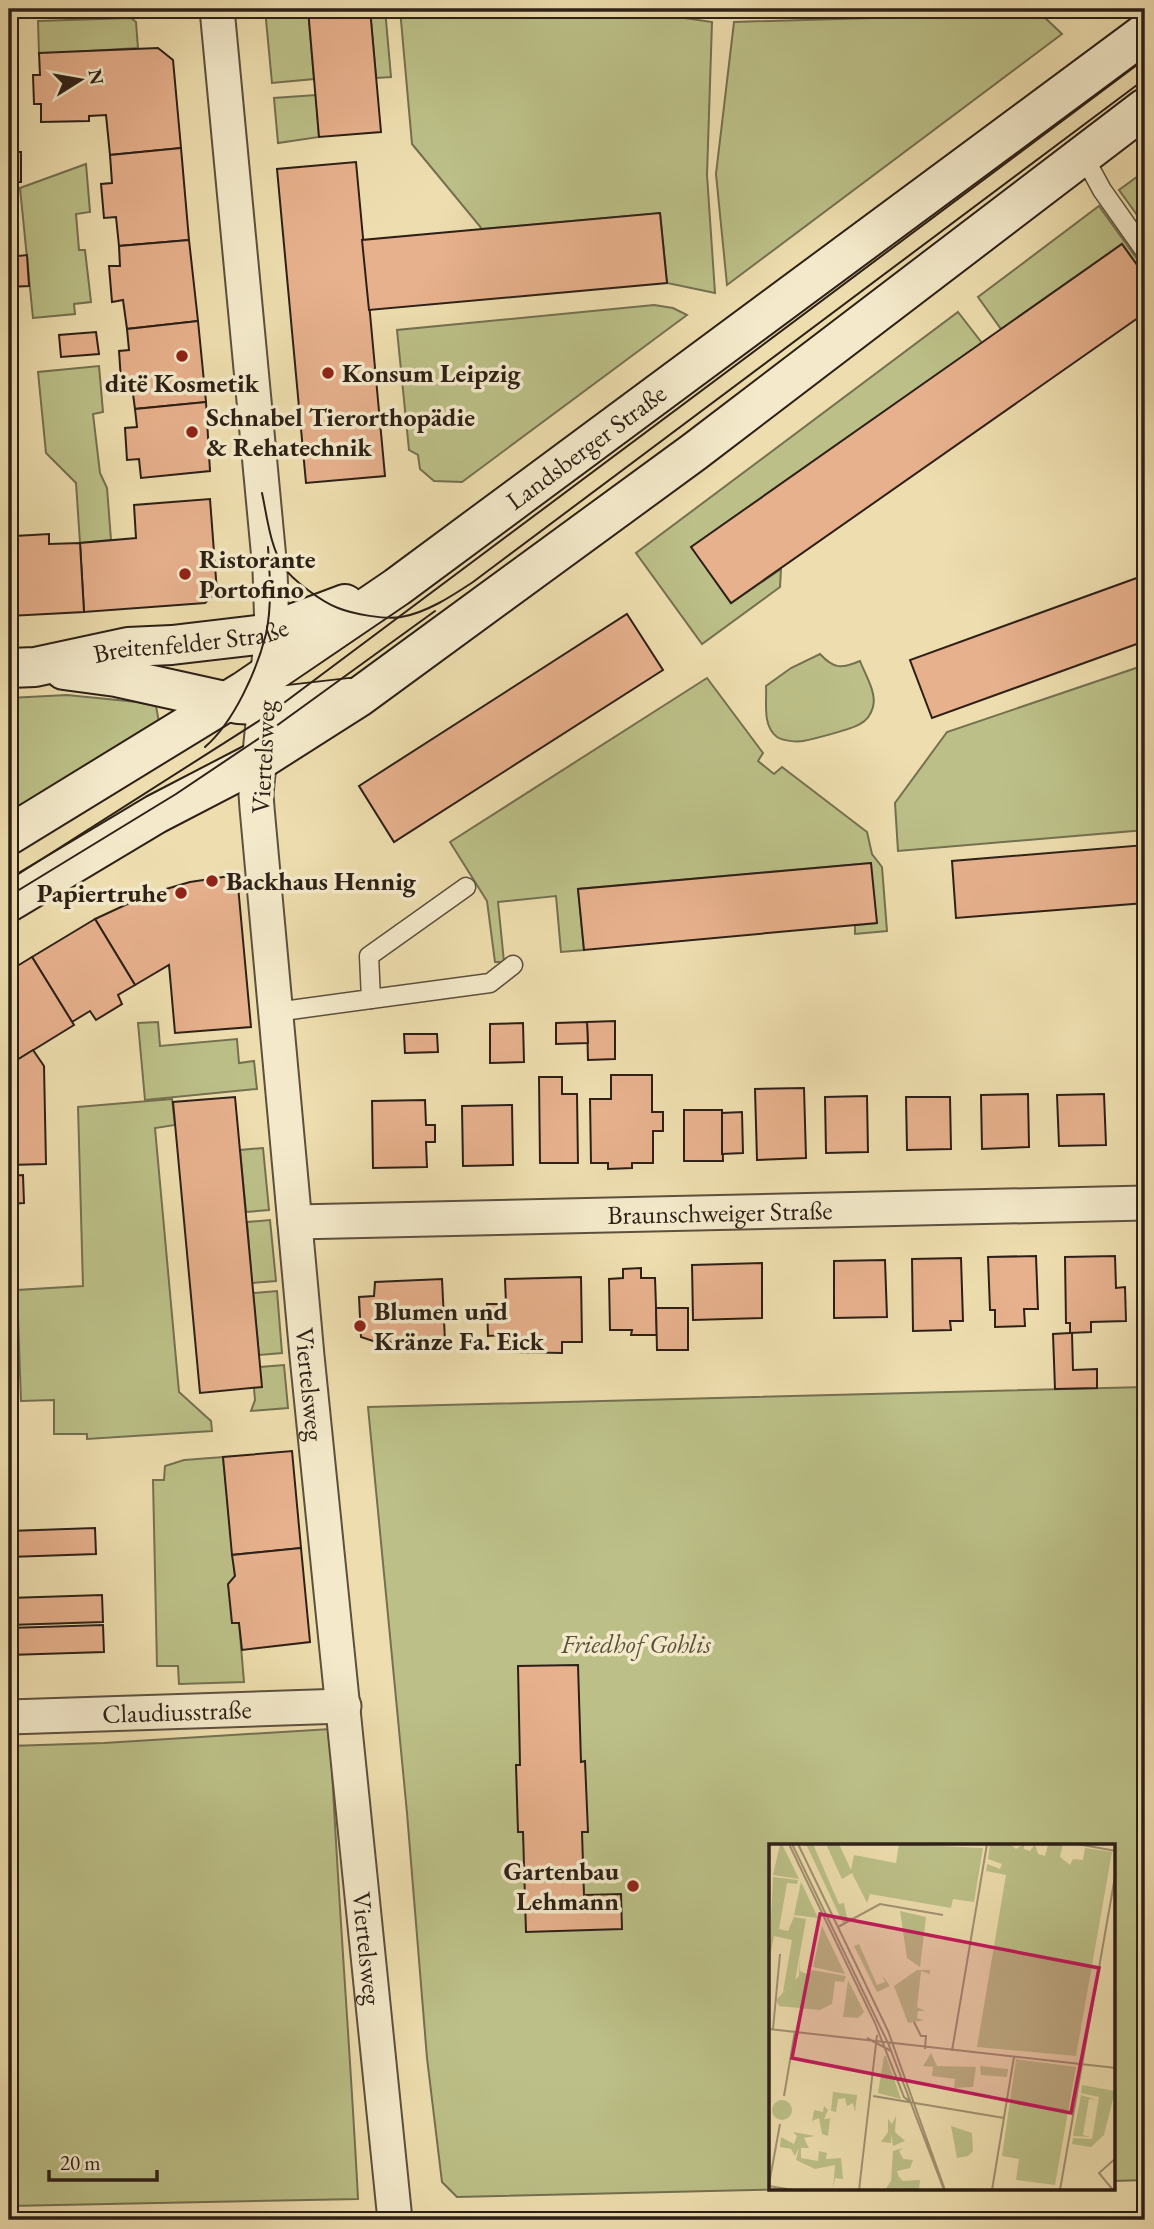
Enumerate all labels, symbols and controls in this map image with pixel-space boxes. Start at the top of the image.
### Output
north arrow [46,46,116,116]
text: N [82,67,110,87]
marker: ditë Kosmetik [174,348,190,364]
place label: Konsum Leipzig [342,356,521,390]
marker: Konsum Leipzig [320,365,336,381]
place label: ditë Kosmetik [105,366,260,400]
street label: Landsberger Straße [499,376,673,517]
place label: Schnabel Tierorthopädie & Rehatechnik [206,400,475,464]
marker: Schnabel Tierorthopädie & Rehatechnik [184,424,200,440]
place label: Ristorante Portofino [199,542,316,606]
marker: Ristorante Portofino [177,566,193,582]
street label: Breitenfelder Straße [90,610,293,671]
street label: Viertelsweg [243,699,283,815]
place label: Backhaus Hennig [226,864,417,898]
marker: Backhaus Hennig [204,873,220,889]
place label: Papiertruhe [37,876,167,910]
marker: Papiertruhe [173,885,189,901]
street label: Braunschweiger Straße [607,1193,833,1232]
place label: Blumen und Kränze Fa. Eick [374,1294,545,1358]
marker: Blumen und Kränze Fa. Eick [352,1318,368,1334]
street label: Viertelsweg [287,1326,333,1443]
park label: Friedhof Gohlis [560,1627,712,1661]
street label: Claudiusstraße [102,1692,252,1731]
inset map [769,1844,1116,2190]
place label: Gartenbau Lehmann [503,1854,620,1918]
marker: Gartenbau Lehmann [625,1878,641,1894]
street label: Viertelsweg [345,1890,390,2007]
scale bar [49,2138,158,2182]
text: 20 m [60,2149,101,2176]

